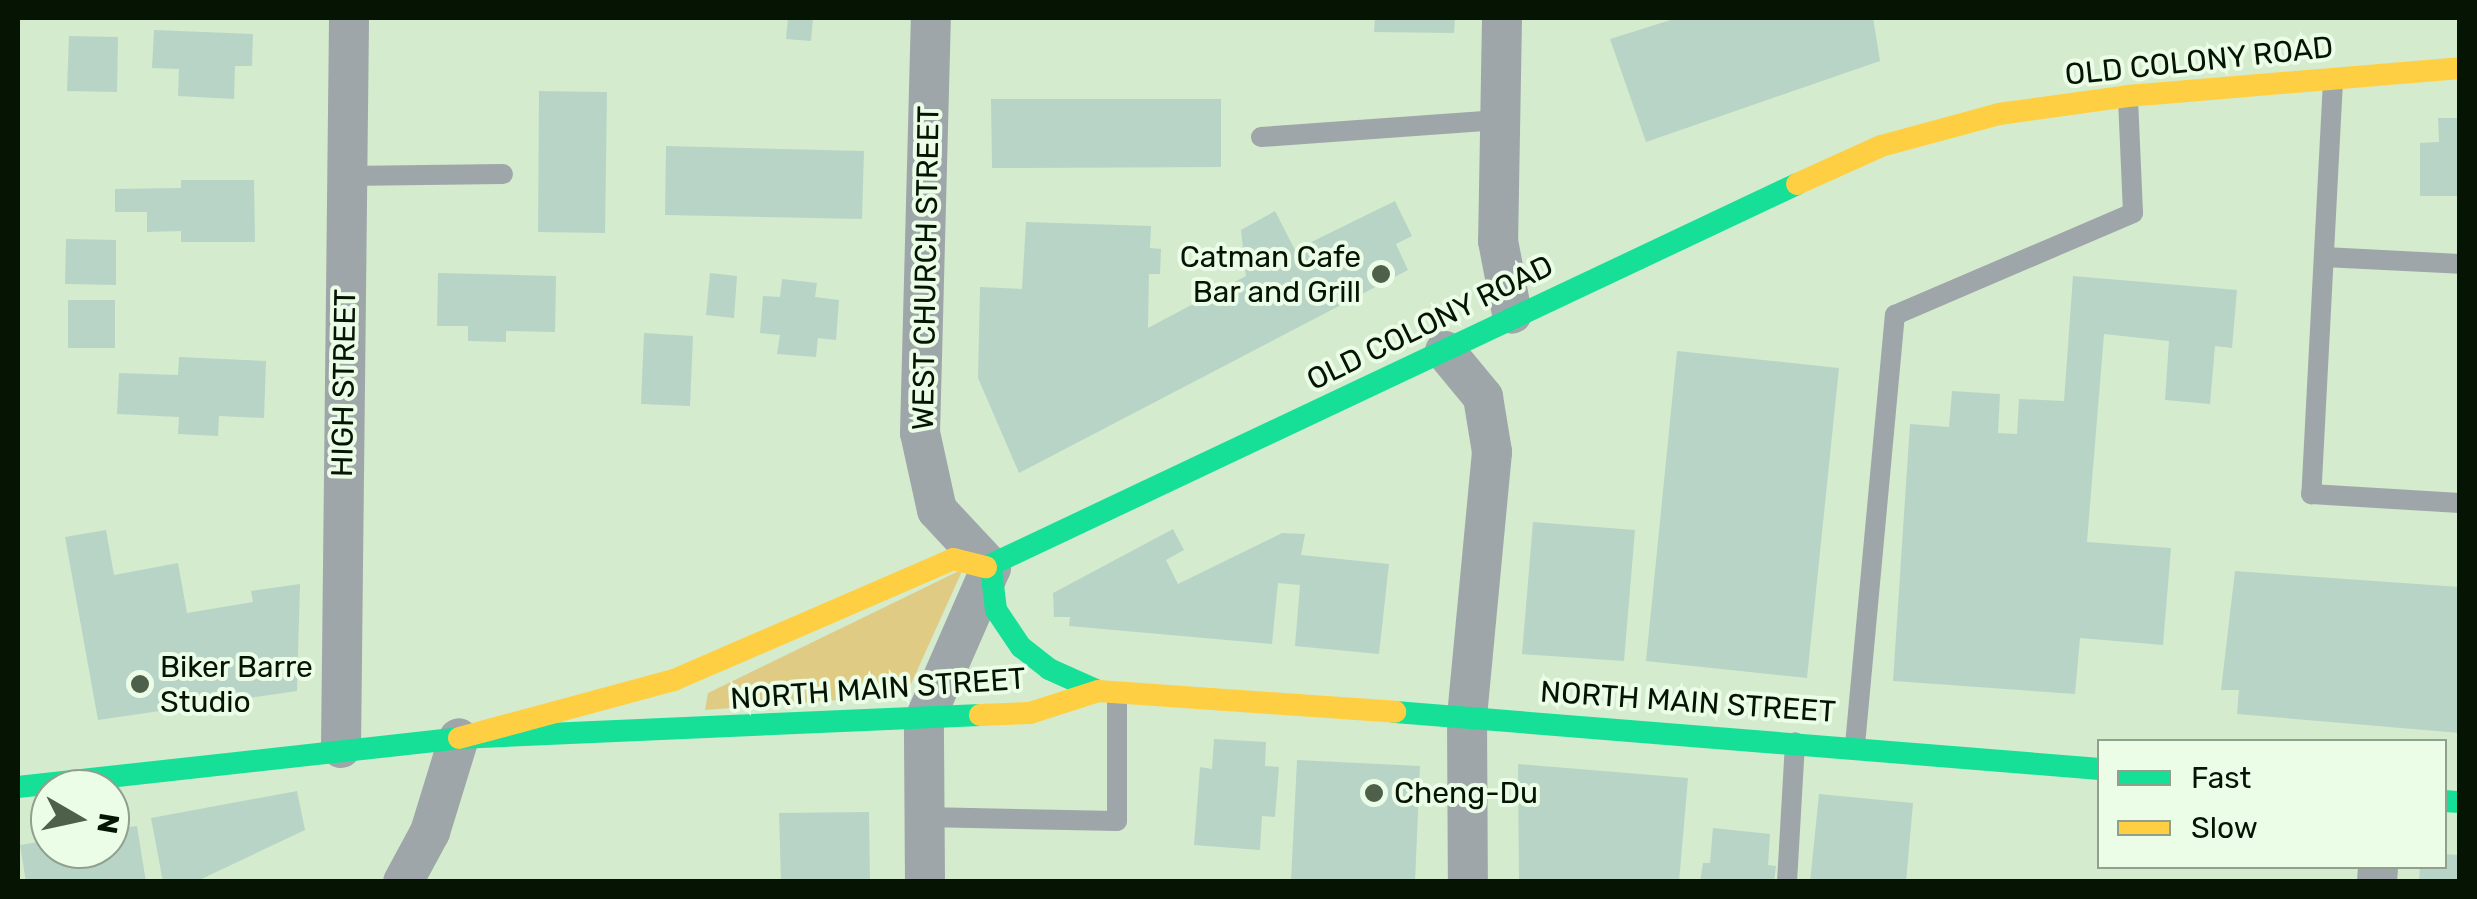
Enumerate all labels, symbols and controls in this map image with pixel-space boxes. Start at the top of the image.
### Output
street label: OLD COLONY ROAD [2063,29,2335,93]
street label: WEST CHURCH STREET [905,105,947,431]
place label: Catman Cafe Bar and Grill [1180,239,1361,310]
street label: OLD COLONY ROAD [1301,248,1559,398]
marker: Catman Cafe Bar and Grill [1370,263,1392,285]
street label: HIGH STREET [324,289,364,477]
place label: Biker Barre Studio [160,649,314,720]
street label: NORTH MAIN STREET [729,661,1027,717]
marker: Biker Barre Studio [129,673,151,695]
street label: NORTH MAIN STREET [1539,674,1837,730]
legend [2097,739,2447,869]
text: Fast [2191,760,2251,796]
north arrow [30,769,130,869]
place label: Cheng-Du [1394,775,1538,811]
marker: Cheng-Du [1363,782,1385,804]
text: Slow [2191,810,2258,846]
text: N [90,811,126,836]

